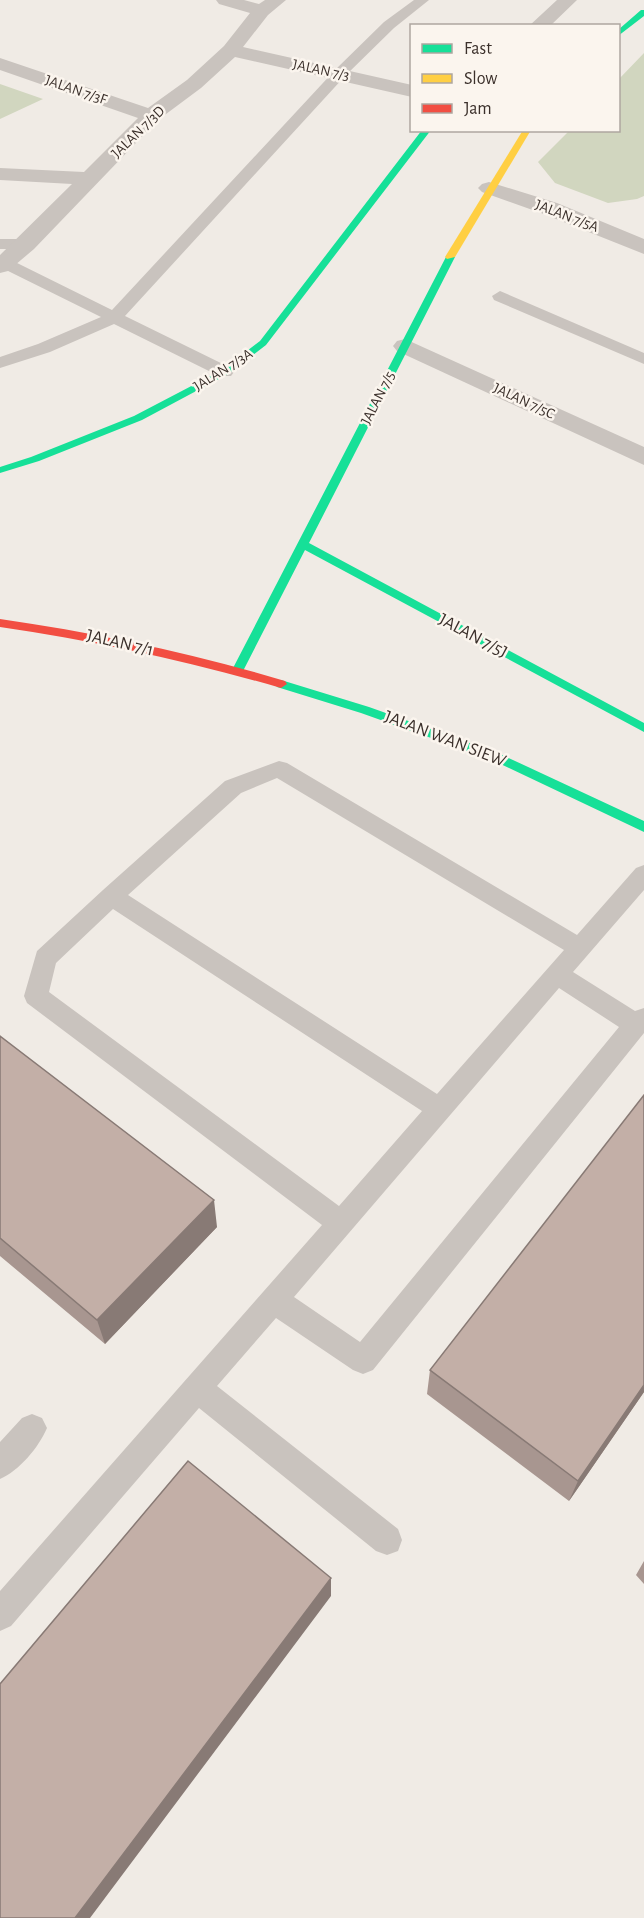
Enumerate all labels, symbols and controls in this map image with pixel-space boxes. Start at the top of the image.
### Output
legend [410,24,620,132]
text: Fast [464,40,492,58]
street label: JALAN 7/3 [291,57,351,83]
text: Slow [464,70,497,88]
street label: JALAN 7/3F [43,72,109,108]
text: Jam [464,100,492,118]
street label: JALAN 7/3D [109,103,168,161]
street label: JALAN 7/5A [533,197,601,235]
street label: JALAN 7/3A [191,346,255,394]
street label: JALAN 7/5 [358,369,398,427]
street label: JALAN 7/5C [491,380,557,422]
street label: JALAN 7/5J [436,610,510,662]
street label: JALAN 7/1 [85,627,155,659]
street label: JALAN WAN SIEW [382,708,508,770]

